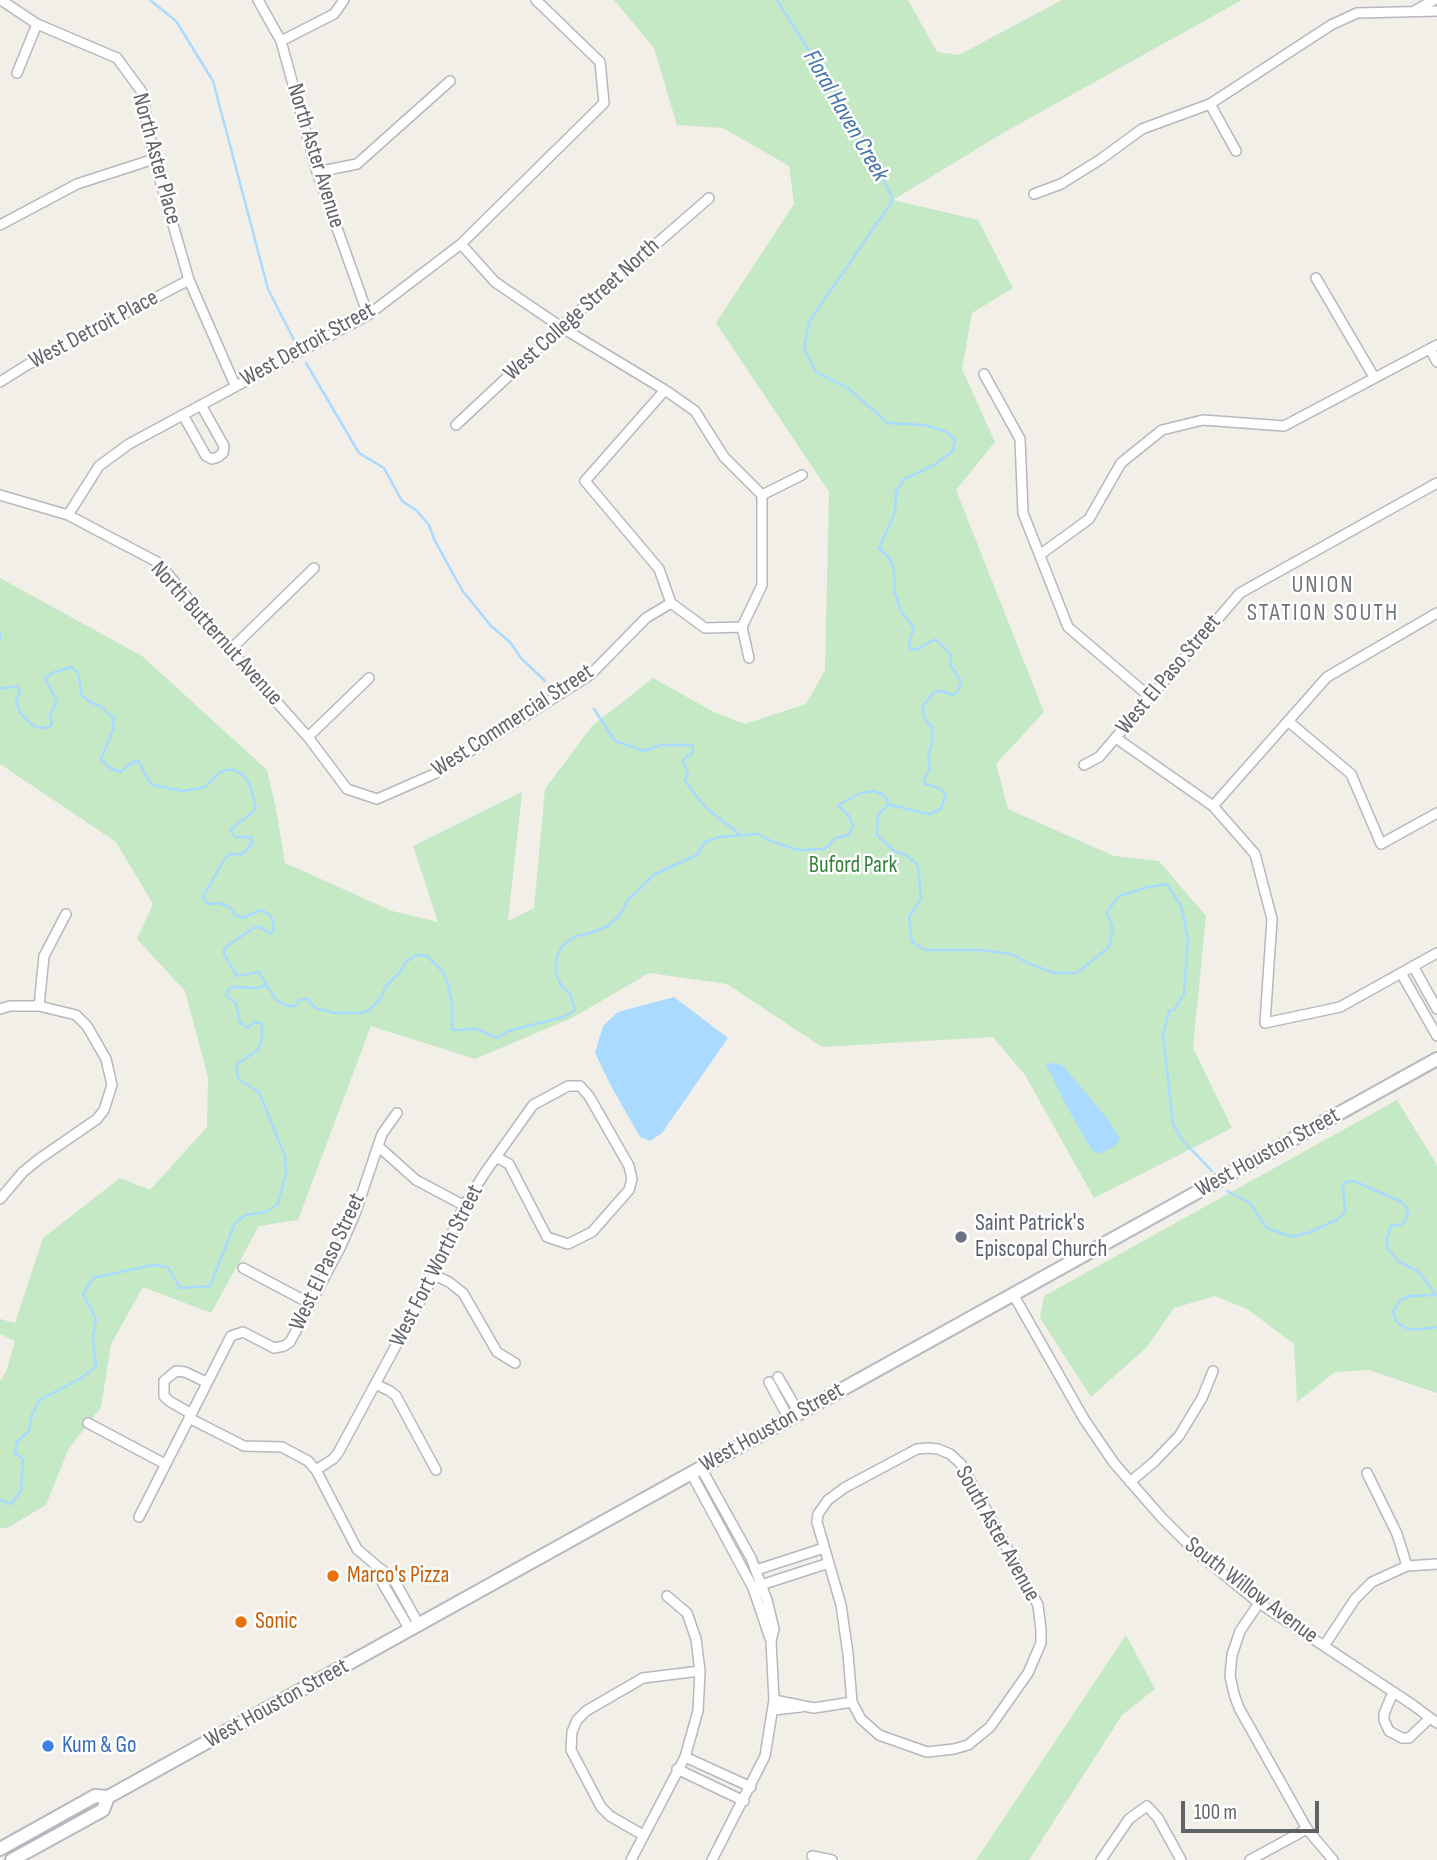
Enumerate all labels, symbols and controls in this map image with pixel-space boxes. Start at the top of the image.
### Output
water label: Floral Haven Creek [796,45,894,187]
street label: North Aster Avenue [280,81,350,231]
street label: North Aster Place [125,91,187,227]
street label: West College Street North [498,233,666,387]
street label: West Detroit Place [25,284,163,376]
street label: West Detroit Street [236,297,380,393]
street label: North Butternut Avenue [144,556,288,712]
district label: UNION STATION SOUTH [1248,572,1398,628]
street label: West El Paso Street [1111,609,1227,741]
street label: West Commercial Street [427,658,599,784]
park label: Buford Park [809,852,897,880]
street label: West Houston Street [1191,1102,1345,1204]
street label: West Fort Worth Street [384,1180,490,1352]
street label: West El Paso Street [284,1189,372,1335]
place label: Saint Patrick's Episcopal Church [975,1210,1107,1264]
marker: Saint Patrick's Episcopal Church [953,1229,969,1245]
street label: West Houston Street [695,1377,849,1479]
street label: South Aster Avenue [949,1462,1045,1606]
street label: South Willow Avenue [1179,1532,1323,1650]
place label: Marco's Pizza [347,1562,449,1590]
marker: Marco's Pizza [325,1568,341,1584]
place label: Sonic [255,1608,298,1636]
marker: Sonic [233,1614,249,1630]
street label: West Houston Street [200,1653,354,1755]
place label: Kum & Go [62,1732,136,1760]
marker: Kum & Go [40,1738,56,1754]
scale bar [1185,1786,1323,1830]
text: 100 m [1194,1800,1237,1825]

